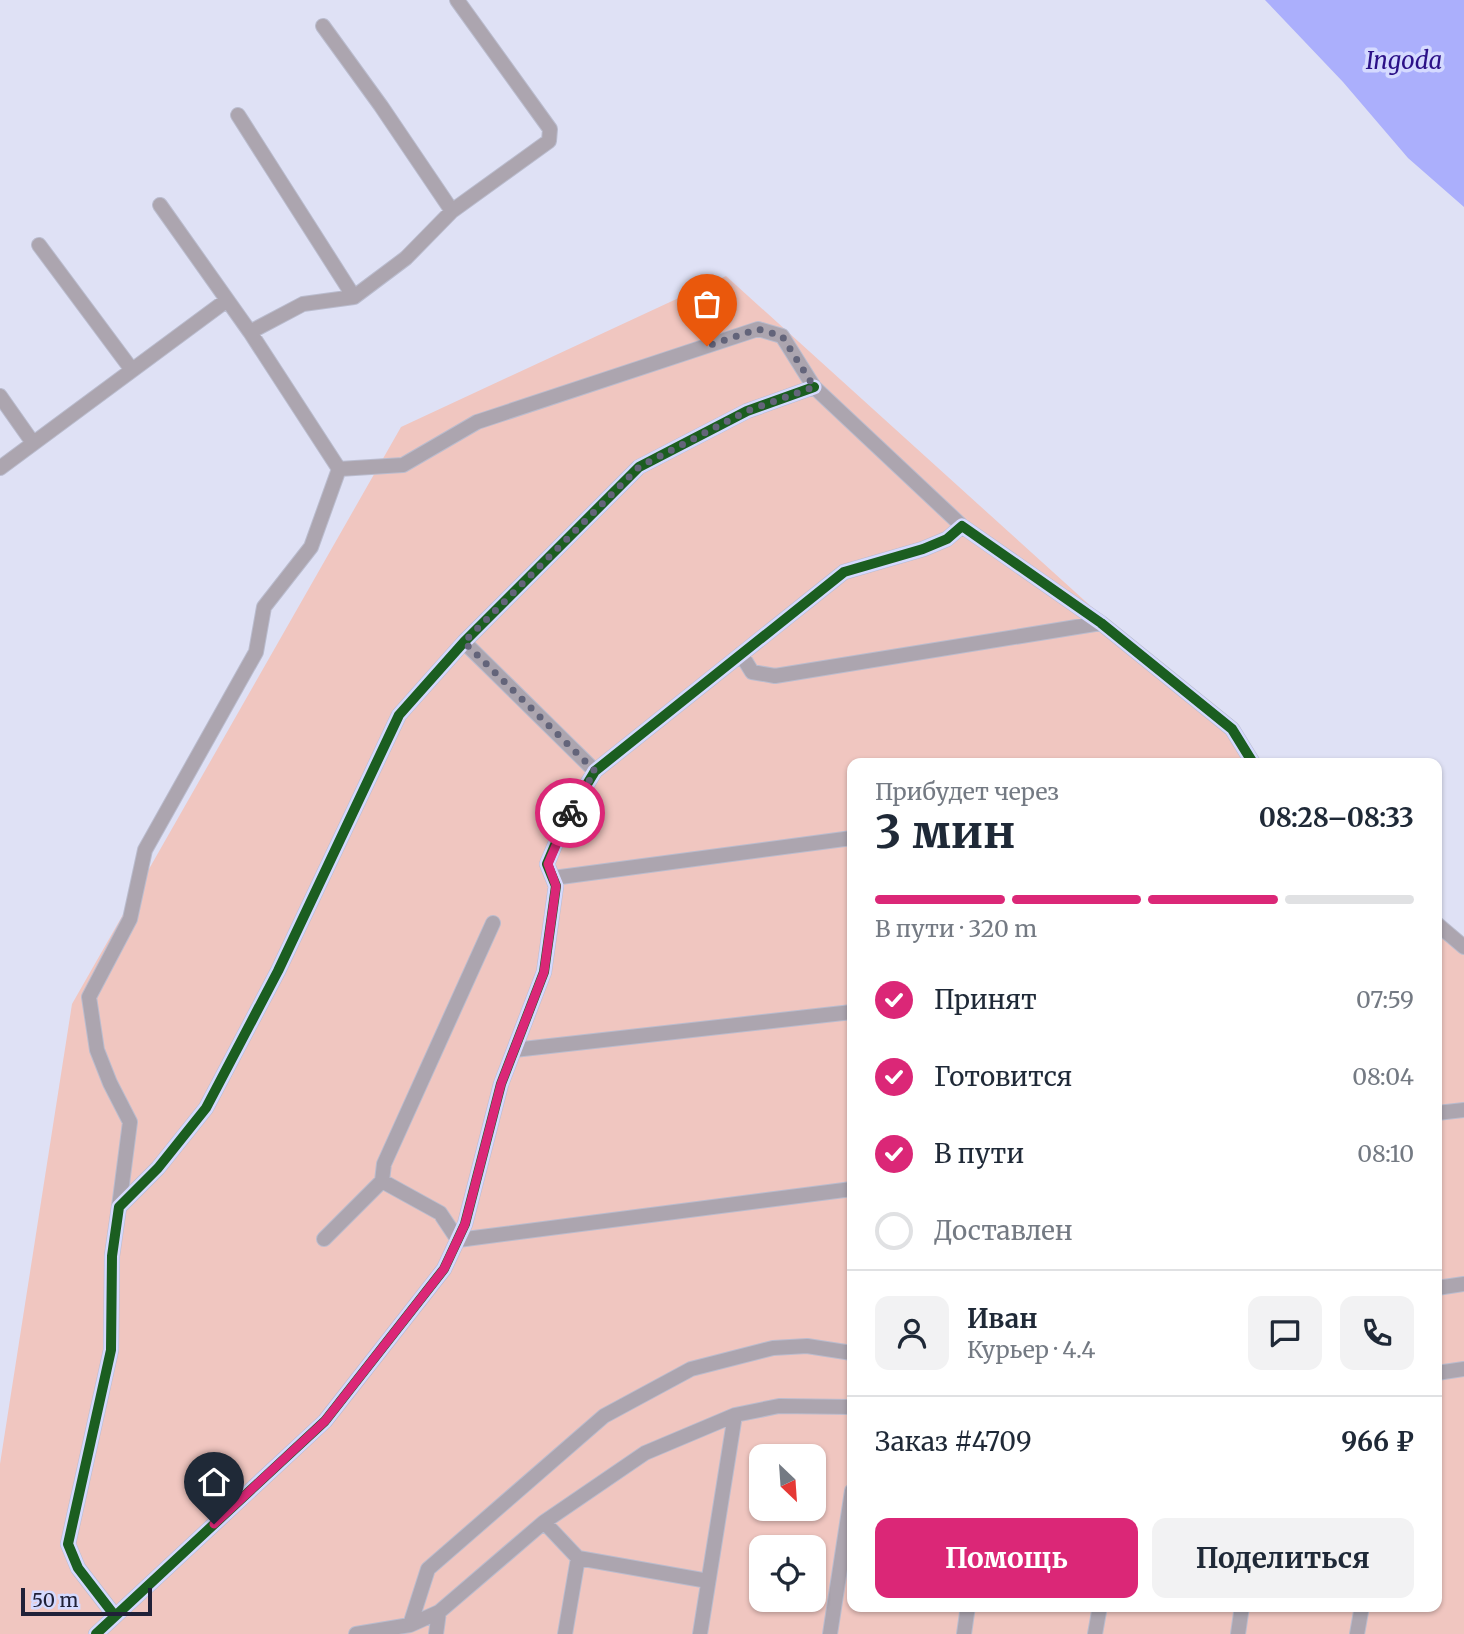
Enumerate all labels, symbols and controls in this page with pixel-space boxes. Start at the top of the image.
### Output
water label: Ingoda [1366,45,1442,76]
pin [677,274,737,346]
icon: bag [688,285,726,323]
text: Прибудет через [875,777,1059,806]
courier [535,778,605,848]
icon: bike [551,794,589,832]
text: 08:28–08:33 [1259,801,1414,834]
text: 3 мин [875,803,1016,861]
text: В пути · 320 m [875,914,1037,943]
icon: check [875,981,913,1019]
text: Принят [934,983,1037,1016]
text: 07:59 [1356,985,1414,1014]
icon: check [875,1058,913,1096]
text: Готовится [934,1060,1072,1093]
text: 08:04 [1352,1062,1414,1091]
icon: check [875,1135,913,1173]
text: В пути [934,1137,1024,1170]
text: 08:10 [1357,1139,1414,1168]
text: Доставлен [934,1214,1073,1247]
button: person [875,1296,949,1370]
button: chat [1248,1296,1322,1370]
button: phone [1340,1296,1414,1370]
text: Иван [967,1302,1037,1335]
text: Курьер · 4.4 [967,1335,1095,1364]
text: Заказ #4709 [875,1425,1032,1458]
text: 966 ₽ [1341,1425,1414,1458]
north arrow [749,1444,826,1521]
map controls [749,1444,826,1612]
pin [184,1452,244,1524]
icon: home [195,1463,233,1501]
button: Помощь [875,1518,1138,1598]
button: Поделиться [1152,1518,1414,1598]
button: locate [749,1535,826,1612]
scale bar [21,1585,152,1617]
text: 50 m [32,1588,78,1612]

